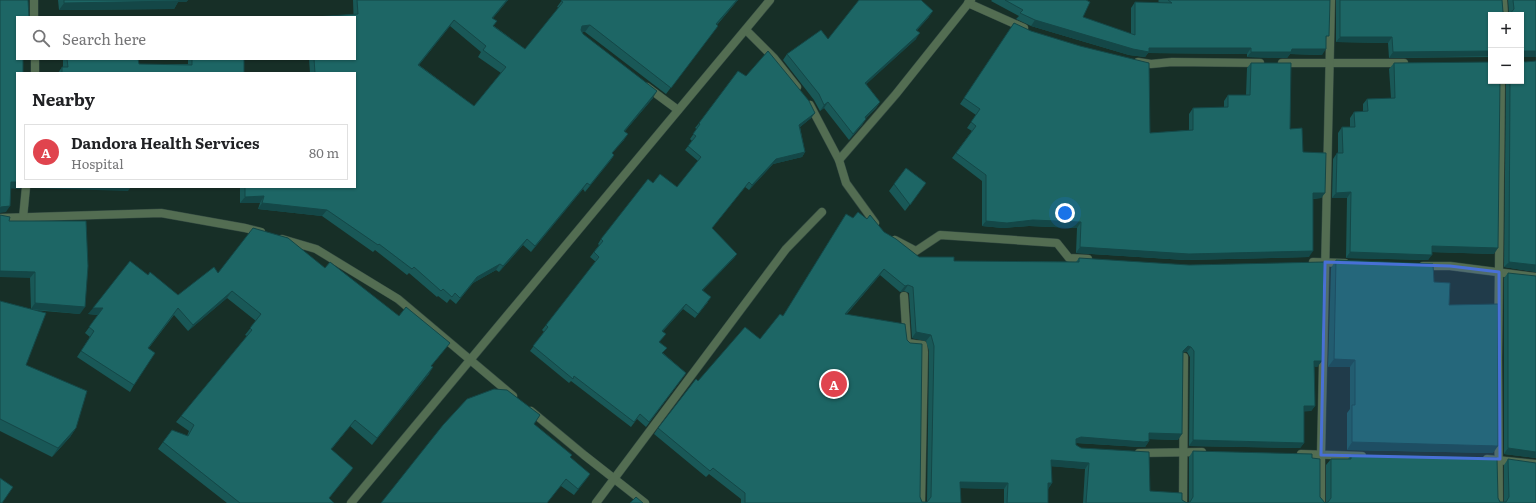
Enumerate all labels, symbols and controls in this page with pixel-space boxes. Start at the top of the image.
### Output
map controls [1488,12,1524,84]
button: + [1488,12,1524,48]
search box [16,16,356,60]
icon: search [30,27,52,49]
text: Search here [62,27,146,50]
button: − [1488,48,1524,84]
text: Nearby [32,86,95,111]
text: Dandora Health Services [71,131,259,154]
text: A [41,143,51,162]
text: 80 m [309,143,339,162]
text: Hospital [71,154,124,173]
your location [1055,203,1075,223]
pin: A [821,369,847,399]

